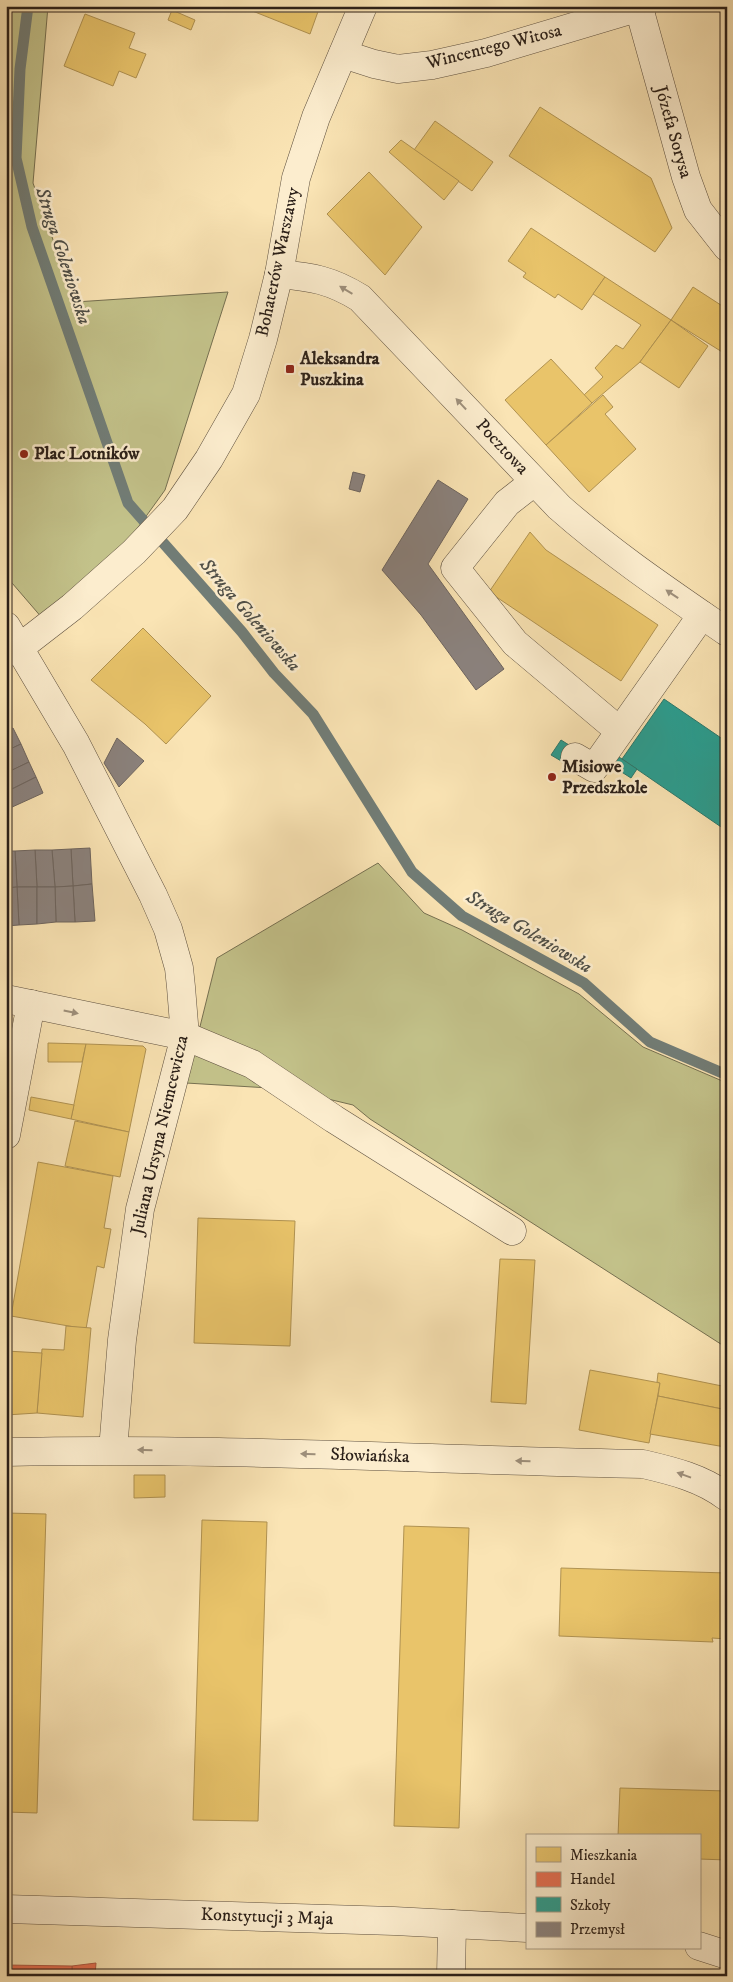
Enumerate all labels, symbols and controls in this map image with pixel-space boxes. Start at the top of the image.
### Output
street label: Wincentego Witosa [423,19,564,75]
street label: Józefa Sorysa [649,81,697,181]
water label: Struga Goleniowska [30,184,96,327]
street label: Bohaterów Warszawy [251,185,305,339]
one-way arrow [340,285,353,294]
place label: Aleksandra Puszkina [299,348,380,391]
marker: Aleksandra Puszkina [284,363,296,375]
one-way arrow [455,399,467,411]
street label: Pocztowa [471,415,533,480]
place label: Plac Lotników [34,443,140,465]
marker: Plac Lotników [18,448,30,460]
water label: Struga Goleniowska [194,553,305,676]
one-way arrow [665,589,679,599]
place label: Misiowe Przedszkole [562,756,648,799]
marker: Misiowe Przedszkole [546,771,558,783]
water label: Struga Goleniowska [461,885,596,979]
one-way arrow [64,1009,80,1017]
street label: Juliana Ursyna Niemcewicza [126,1033,194,1239]
street label: Słowiańska [330,1444,410,1468]
one-way arrow [137,1446,153,1454]
one-way arrow [300,1450,316,1458]
one-way arrow [514,1457,530,1465]
one-way arrow [676,1471,691,1479]
legend [526,1834,700,1950]
text: Mieszkania [570,1846,638,1865]
text: Handel [570,1870,615,1889]
text: Szkoły [570,1896,611,1915]
street label: Konstytucji 3 Maja [200,1904,334,1930]
text: Przemysł [570,1920,625,1939]

